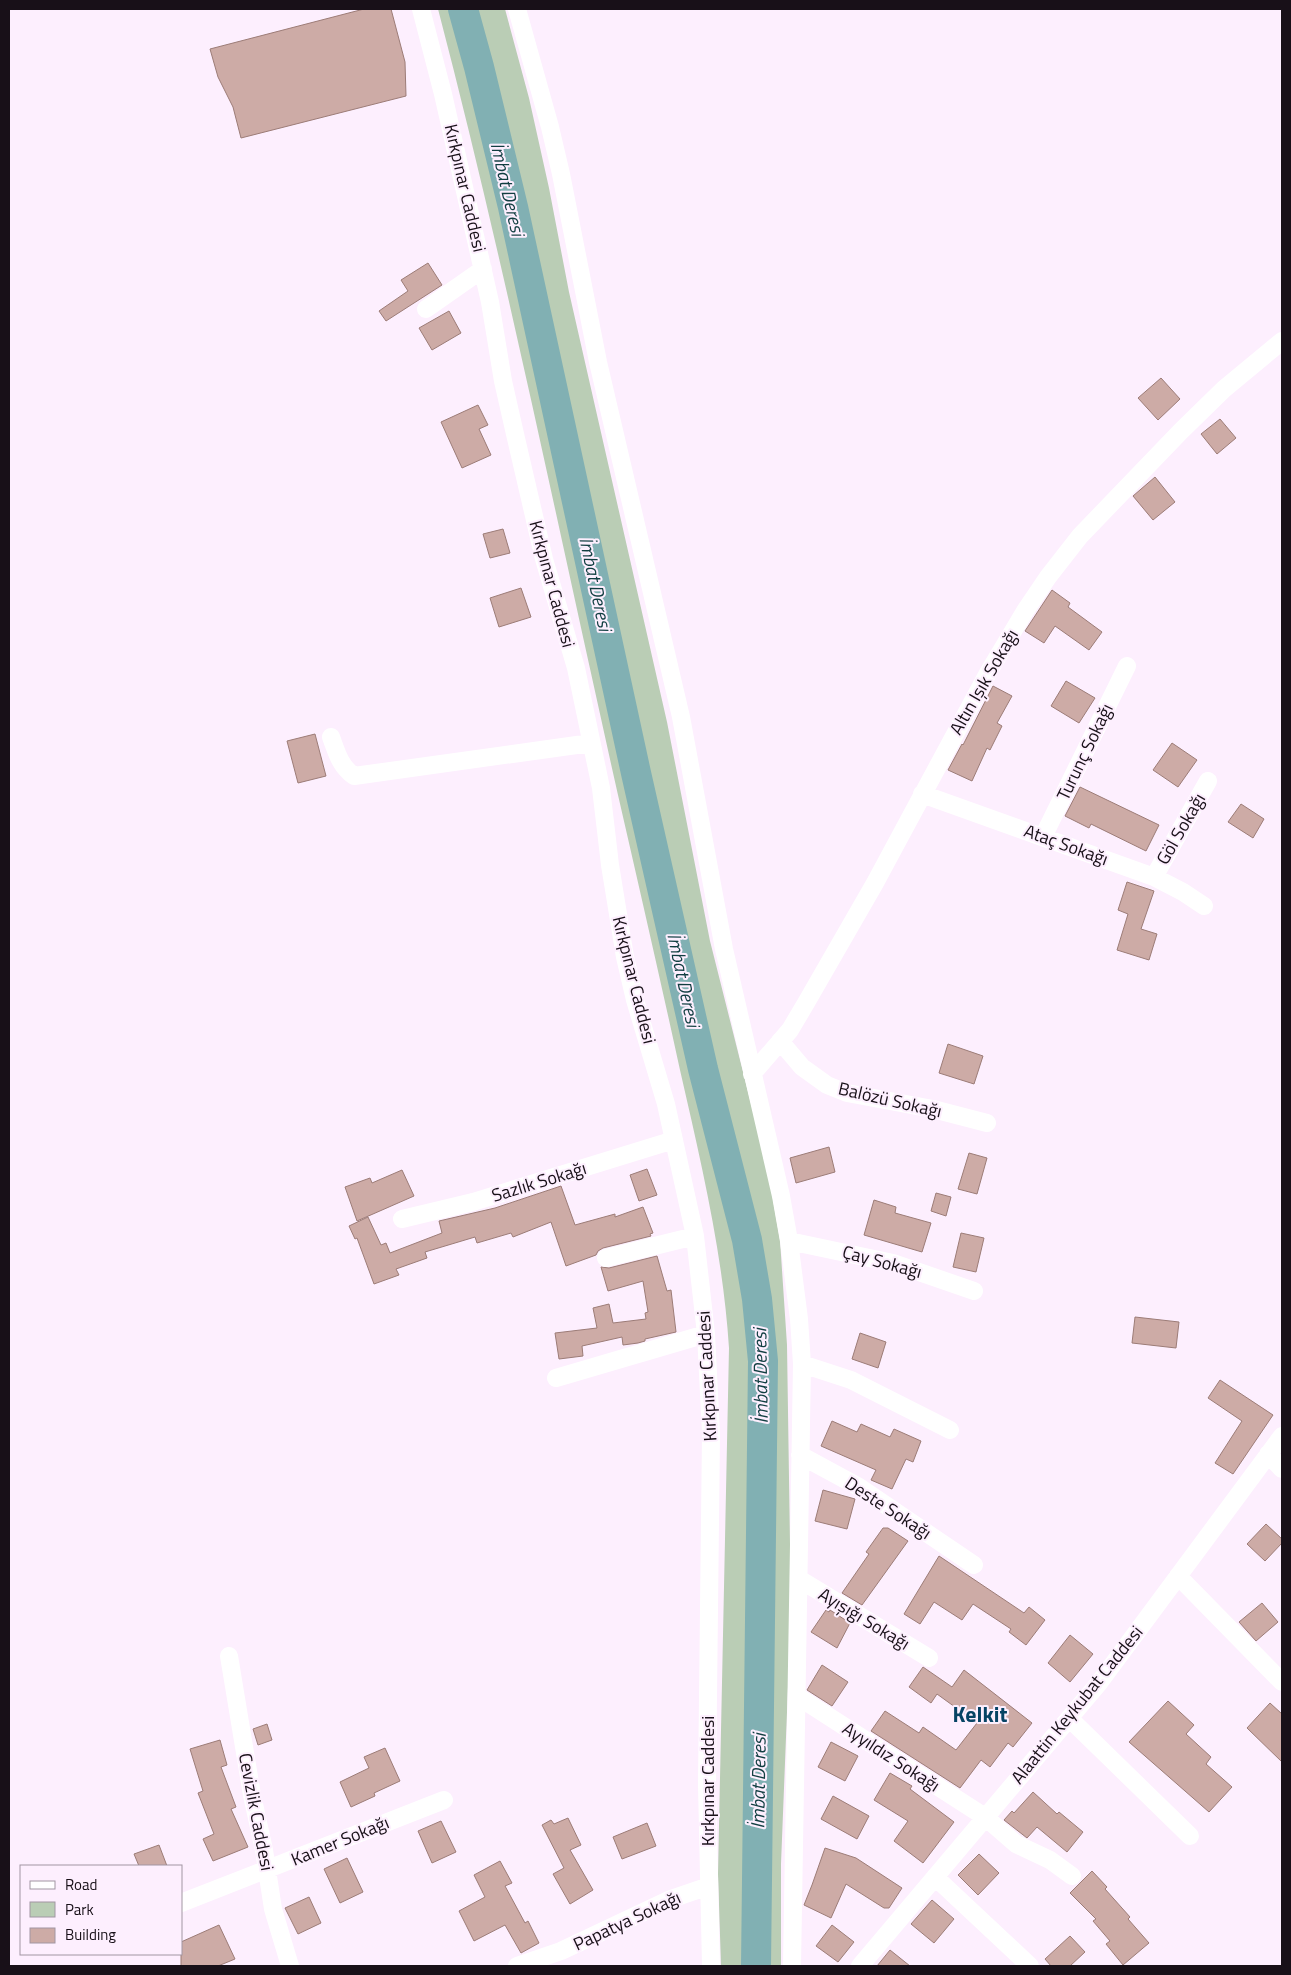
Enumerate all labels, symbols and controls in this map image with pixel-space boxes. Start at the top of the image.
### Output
street label: Kırkpınar Caddesi [438,121,493,255]
water label: İmbat Deresi [484,139,534,241]
street label: Kırkpınar Caddesi [523,517,582,650]
water label: İmbat Deresi [572,534,621,636]
street label: Altın Işık Sokağı [942,624,1025,740]
street label: Turunç Sokağı [1049,699,1120,805]
street label: Göl Sokağı [1149,788,1212,870]
street label: Ataç Sokağı [1020,817,1112,872]
street label: Kırkpınar Caddesi [606,913,663,1047]
water label: İmbat Deresi [660,930,709,1032]
street label: Balözü Sokağı [836,1074,945,1125]
street label: Sazlık Sokağı [488,1154,590,1209]
street label: Çay Sokağı [839,1238,925,1285]
street label: Kırkpınar Caddesi [690,1310,723,1442]
water label: İmbat Deresi [744,1326,775,1424]
street label: Deste Sokağı [840,1469,937,1546]
street label: Ayışığı Sokağı [813,1581,915,1657]
street label: Alaattin Keykubat Caddesi [1004,1620,1149,1790]
district label: Kelkit [953,1697,1007,1731]
street label: Ayyıldız Sokağı [837,1715,945,1798]
street label: Kırkpınar Caddesi [694,1716,721,1846]
water label: İmbat Deresi [742,1731,773,1829]
street label: Cevizlik Caddesi [232,1751,281,1873]
street label: Kamer Sokağı [287,1809,393,1872]
legend [20,1865,182,1955]
text: Road [65,1873,97,1896]
street label: Papatya Sokağı [569,1884,685,1957]
text: Park [65,1898,94,1921]
text: Building [65,1923,116,1946]

